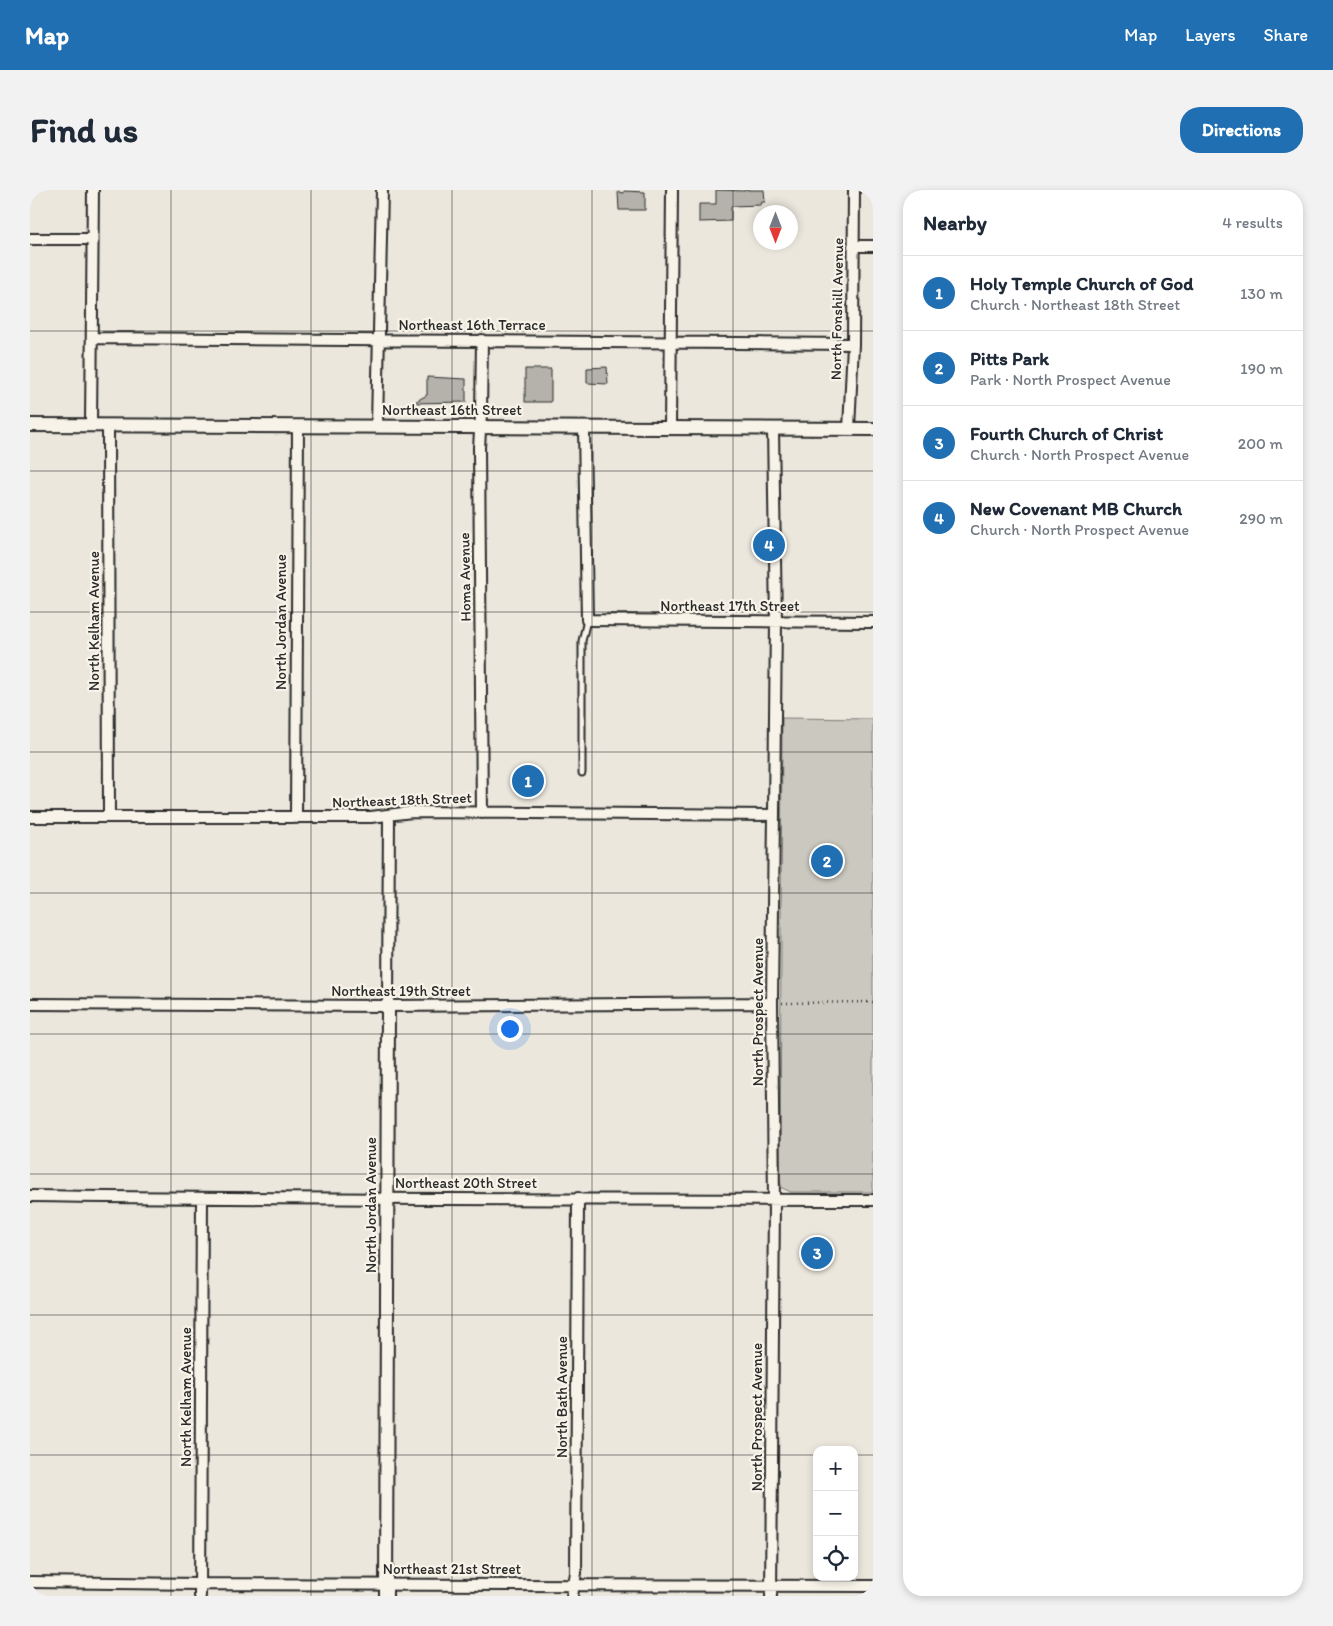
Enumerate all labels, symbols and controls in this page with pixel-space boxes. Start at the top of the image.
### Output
text: Map [25,21,69,50]
text: Map [1124,24,1157,46]
text: Layers [1185,24,1235,46]
text: Share [1263,24,1308,46]
button: Directions [1180,107,1303,153]
text: Find us [30,109,138,151]
north arrow [753,205,798,250]
text: Nearby [923,210,987,235]
text: 4 results [1222,213,1283,232]
street label: North Fonshill Avenue [827,238,847,380]
text: Holy Temple Church of God [970,272,1193,295]
text: 1 [935,284,943,303]
text: 130 m [1240,284,1283,303]
text: Church · Northeast 18th Street [970,295,1180,314]
street label: Northeast 16th Terrace [398,316,546,334]
text: Pitts Park [970,347,1049,370]
text: 2 [935,359,943,378]
text: 190 m [1240,359,1283,378]
text: Park · North Prospect Avenue [970,370,1171,389]
street label: Northeast 16th Street [382,401,522,419]
text: Fourth Church of Christ [970,422,1163,445]
text: 3 [935,434,943,453]
text: 200 m [1238,434,1283,453]
text: Church · North Prospect Avenue [970,445,1189,464]
text: New Covenant MB Church [970,497,1182,520]
text: 4 [934,509,944,528]
text: 290 m [1239,509,1283,528]
text: Church · North Prospect Avenue [970,520,1189,539]
pin: 4 [753,526,785,564]
street label: Homa Avenue [455,532,475,622]
street label: North Kelham Avenue [85,551,103,691]
street label: North Jordan Avenue [272,554,290,690]
street label: Northeast 17th Street [660,597,800,615]
pin: 1 [512,762,544,800]
street label: Northeast 18th Street [332,789,473,811]
pin: 2 [811,842,843,880]
street label: North Prospect Avenue [749,938,767,1086]
street label: Northeast 19th Street [331,982,471,1000]
your location [497,1016,523,1042]
street label: North Jordan Avenue [362,1137,380,1273]
street label: Northeast 20th Street [395,1174,537,1192]
pin: 3 [801,1234,833,1272]
street label: North Kelham Avenue [177,1327,195,1467]
street label: North Bath Avenue [553,1336,571,1458]
street label: North Prospect Avenue [748,1343,766,1491]
map controls [813,1446,858,1581]
button: + [813,1446,858,1491]
button: − [813,1491,858,1536]
button: locate [813,1536,858,1581]
street label: Northeast 21st Street [383,1560,522,1578]

